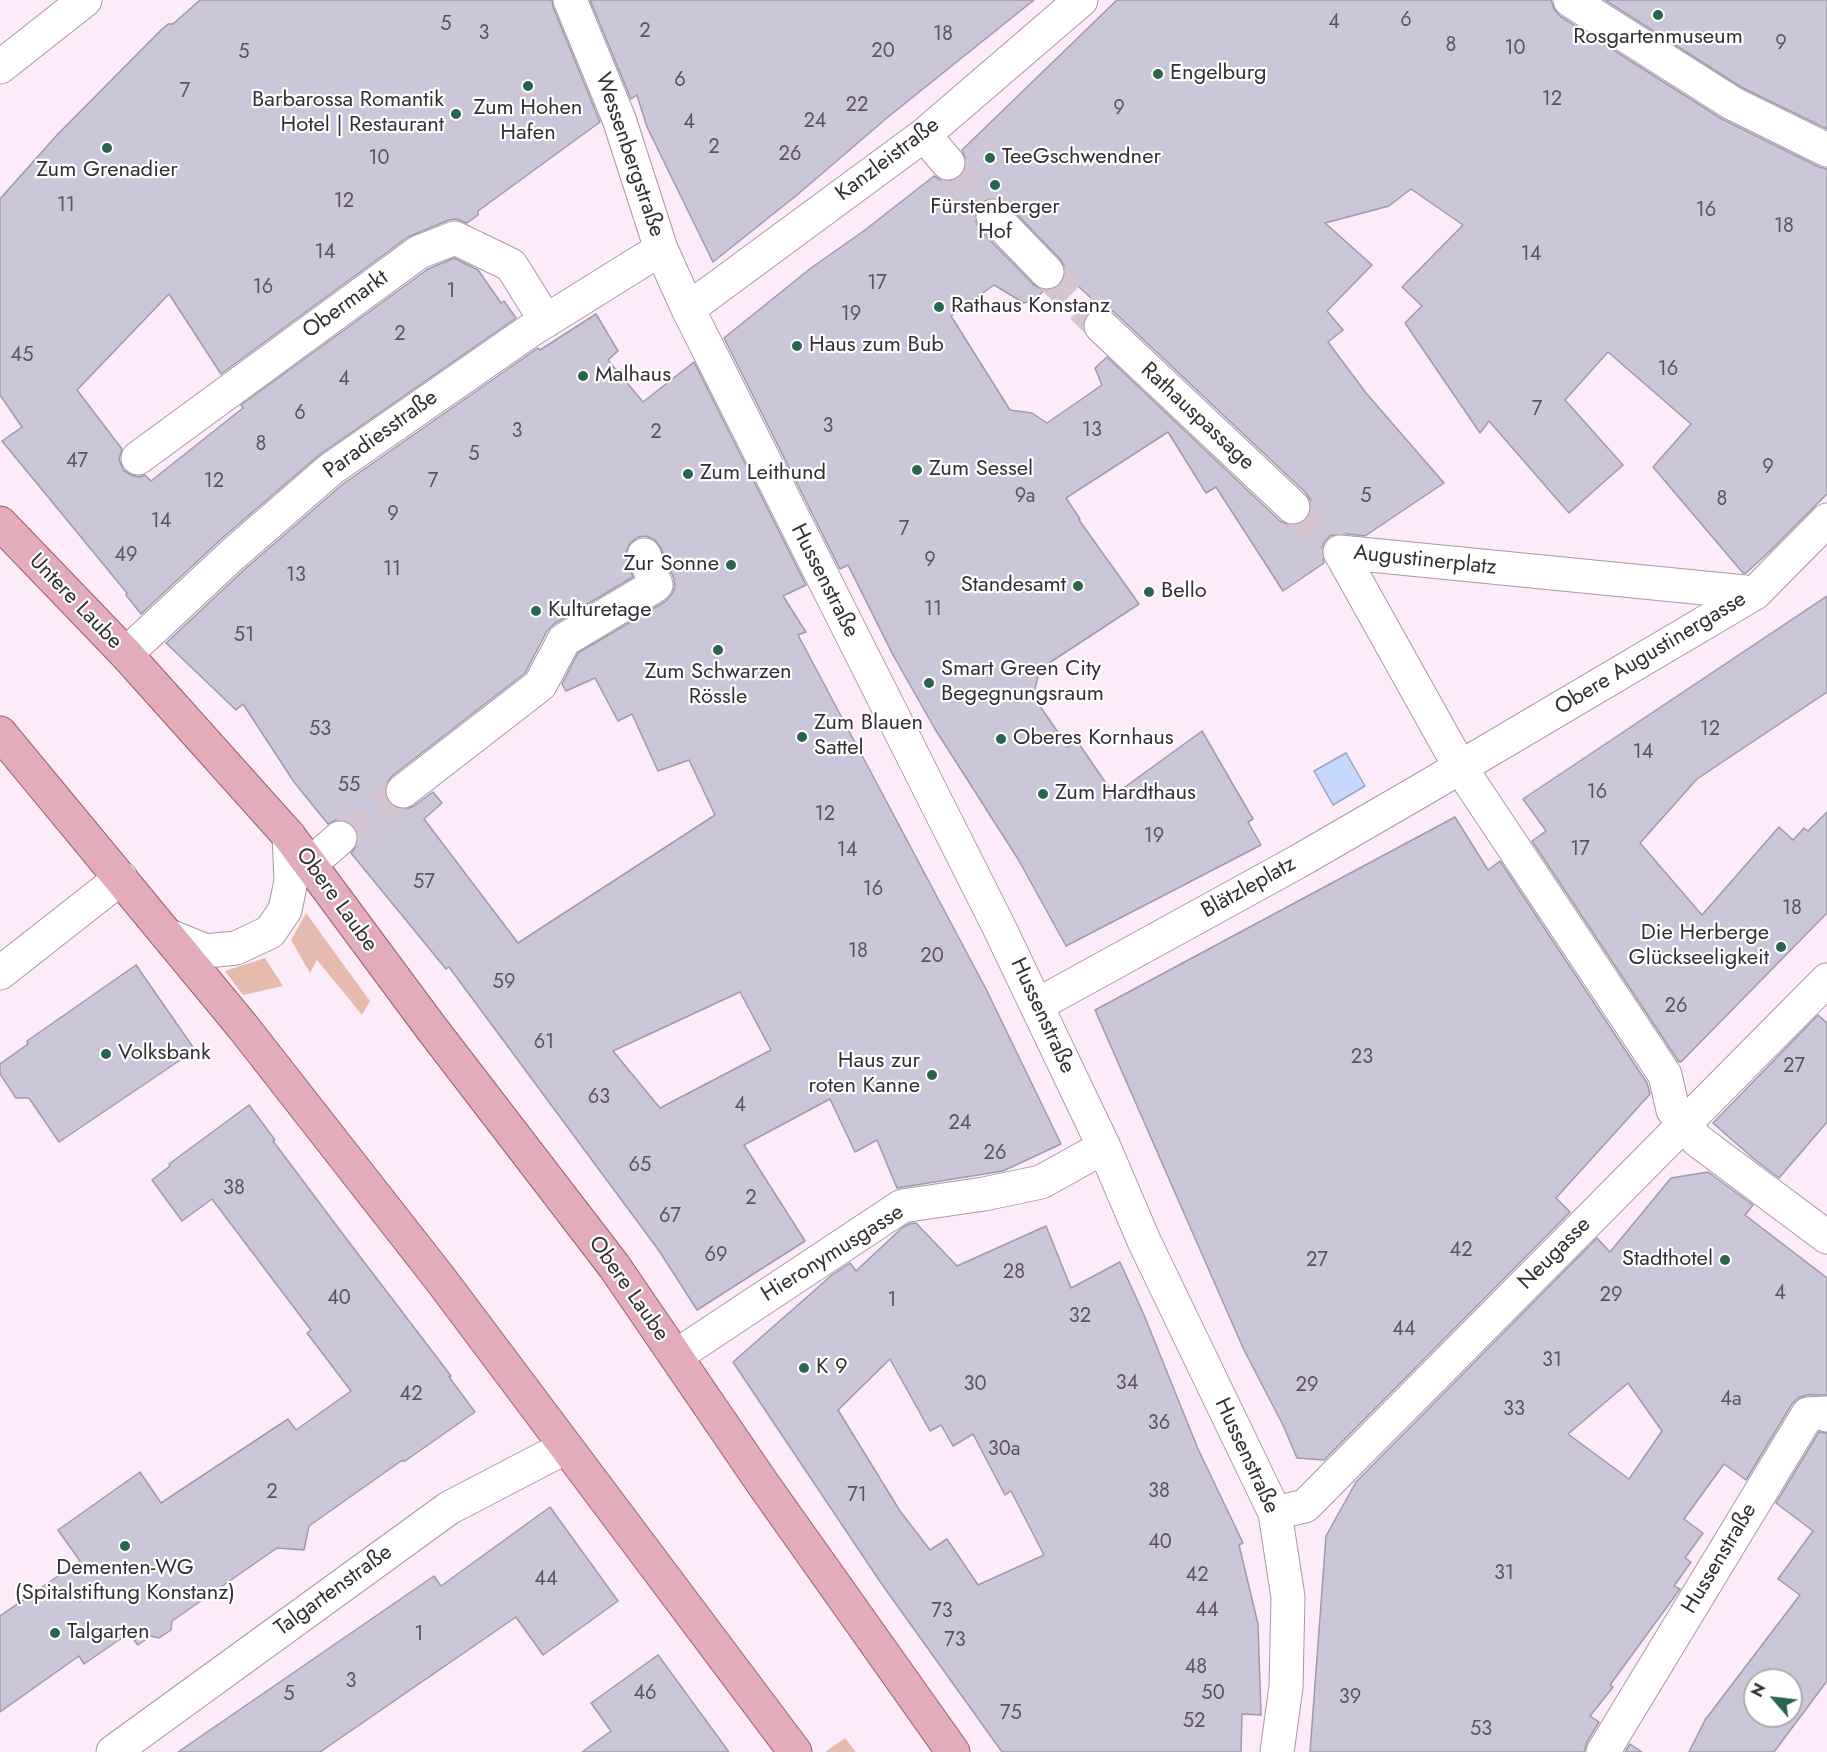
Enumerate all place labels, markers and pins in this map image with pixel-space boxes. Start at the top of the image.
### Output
marker: Rosgartenmuseum [1651,8,1665,22]
place label: Rosgartenmuseum [1573,25,1743,51]
place label: Engelburg [1170,61,1266,87]
marker: Engelburg [1151,67,1165,81]
marker: Zum Hohen Hafen [521,79,535,93]
place label: Barbarossa Romantik Hotel | Restaurant [252,88,444,140]
place label: Zum Hohen Hafen [474,96,582,148]
marker: Barbarossa Romantik Hotel | Restaurant [449,107,463,121]
marker: Zum Grenadier [100,141,114,155]
place label: TeeGschwendner [1002,145,1161,171]
marker: TeeGschwendner [983,151,997,165]
place label: Zum Grenadier [36,158,178,184]
marker: Fürstenberger Hof [988,178,1002,192]
place label: Fürstenberger Hof [930,195,1060,246]
place label: Rathaus Konstanz [951,294,1110,320]
marker: Rathaus Konstanz [932,300,946,314]
place label: Haus zum Bub [809,333,944,359]
marker: Haus zum Bub [790,339,804,353]
place label: Malhaus [595,363,671,389]
marker: Malhaus [576,369,590,383]
place label: Zum Sessel [929,457,1033,483]
place label: Zum Leithund [700,461,826,487]
marker: Zum Sessel [910,463,924,477]
marker: Zum Leithund [681,467,695,481]
place label: Zur Sonne [623,552,719,578]
marker: Zur Sonne [724,558,738,572]
place label: Standesamt [961,573,1066,599]
marker: Standesamt [1071,579,1085,593]
place label: Bello [1161,579,1207,605]
marker: Bello [1142,585,1156,599]
place label: Kulturetage [548,598,651,624]
marker: Kulturetage [529,604,543,618]
marker: Zum Schwarzen Rössle [711,643,725,657]
place label: Smart Green City Begegnungsraum [941,657,1104,708]
place label: Zum Schwarzen Rössle [644,660,792,712]
marker: Smart Green City Begegnungsraum [922,676,936,690]
place label: Zum Blauen Sattel [814,711,923,762]
place label: Oberes Kornhaus [1013,726,1174,752]
marker: Zum Blauen Sattel [795,730,809,744]
marker: Oberes Kornhaus [994,732,1008,746]
place label: Zum Hardthaus [1055,781,1196,807]
marker: Zum Hardthaus [1036,787,1050,801]
place label: Die Herberge Glückseeligkeit [1629,921,1769,972]
marker: Die Herberge Glückseeligkeit [1774,940,1788,954]
place label: Volksbank [118,1041,211,1067]
marker: Volksbank [99,1047,113,1061]
place label: Haus zur roten Kanne [809,1049,920,1100]
marker: Haus zur roten Kanne [925,1068,939,1082]
place label: Stadthotel [1622,1247,1713,1273]
marker: Stadthotel [1718,1253,1732,1267]
place label: K 9 [816,1355,848,1381]
marker: K 9 [797,1361,811,1375]
marker: Dementen-WG (Spitalstiftung Konstanz) [118,1539,132,1553]
place label: Dementen-WG (Spitalstiftung Konstanz) [15,1556,235,1608]
place label: Talgarten [67,1620,149,1646]
marker: Talgarten [48,1626,62,1640]

